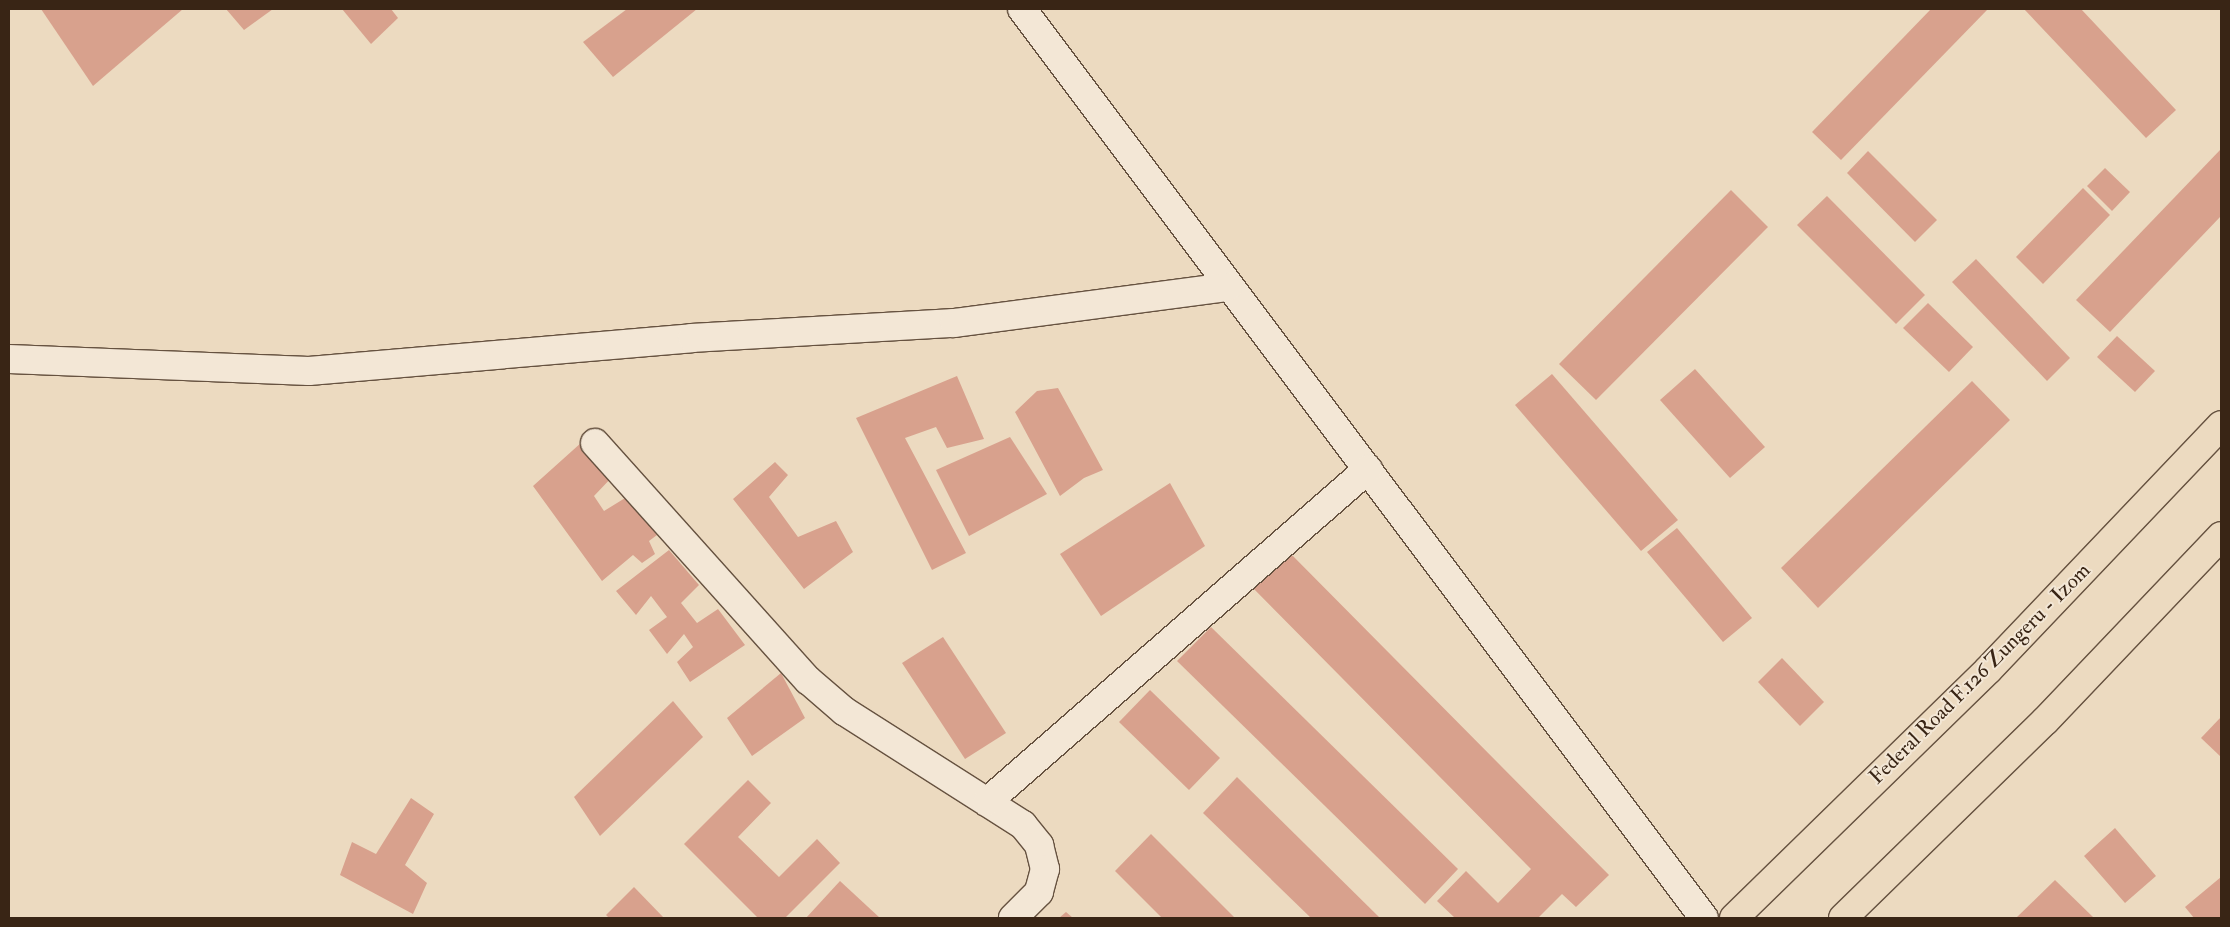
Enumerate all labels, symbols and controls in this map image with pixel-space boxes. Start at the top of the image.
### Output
street label: Federal Road F.126 Zungeru - Izom [1864,558,2096,790]

